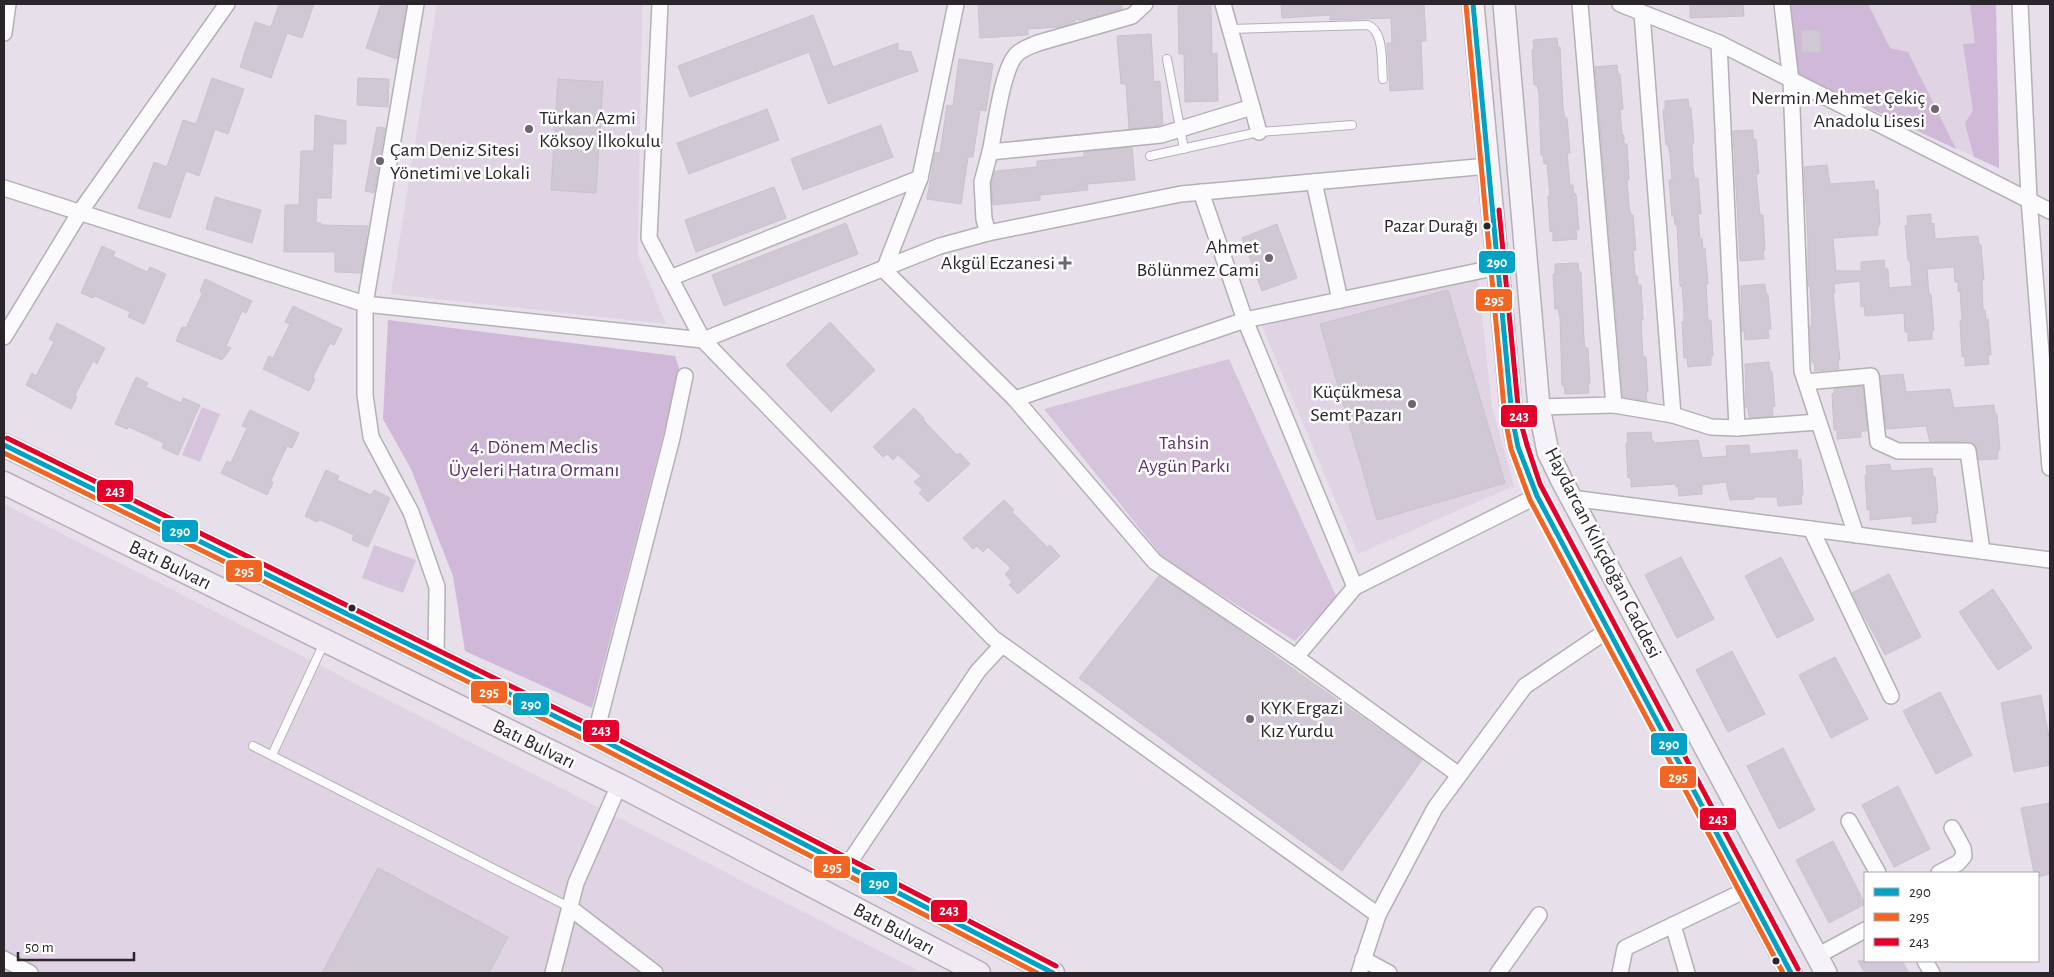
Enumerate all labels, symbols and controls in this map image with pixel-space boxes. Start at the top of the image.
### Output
place label: Nermin Mehmet Çekiç Anadolu Lisesi [1751,88,1925,131]
marker: Nermin Mehmet Çekiç Anadolu Lisesi [1929,103,1941,115]
place label: Türkan Azmi Köksoy İlkokulu [539,108,661,151]
marker: Türkan Azmi Köksoy İlkokulu [523,123,535,135]
place label: Çam Deniz Sitesi Yönetimi ve Lokali [390,140,530,183]
marker: Çam Deniz Sitesi Yönetimi ve Lokali [374,155,386,167]
place label: Pazar Durağı [1384,217,1478,236]
marker: Pazar Durağı [1482,221,1492,231]
place label: Ahmet Bölünmez Cami [1137,237,1260,280]
line badge: 290 [1478,250,1516,274]
marker: Ahmet Bölünmez Cami [1263,252,1275,264]
place label: Akgül Eczanesi [941,253,1055,273]
text: 290 [1487,256,1507,270]
marker: Akgül Eczanesi [1059,257,1071,269]
line badge: 295 [1475,288,1513,312]
text: 295 [1484,294,1504,308]
place label: Küçükmesa Semt Pazarı [1310,382,1402,425]
marker: Küçükmesa Semt Pazarı [1406,398,1418,410]
line badge: 243 [1500,404,1538,428]
text: 243 [1509,410,1529,424]
park label: Tahsin Aygün Parkı [1138,433,1230,476]
park label: 4. Dönem Meclis Üyeleri Hatıra Ormanı [449,437,619,480]
street label: Haydarcan Kılıçdoğan Caddesi [1541,444,1665,662]
line badge: 243 [96,479,134,503]
text: 243 [105,485,125,499]
line badge: 290 [161,519,199,543]
text: 290 [170,525,190,539]
street label: Batı Bulvarı [126,537,214,593]
line badge: 295 [225,559,263,583]
text: 295 [234,565,254,579]
unlabelled marker [347,603,357,613]
line badge: 295 [470,680,508,704]
text: 295 [479,686,499,700]
line badge: 290 [512,692,550,716]
text: 290 [521,698,541,712]
place label: KYK Ergazi Kız Yurdu [1260,698,1343,741]
marker: KYK Ergazi Kız Yurdu [1244,713,1256,725]
street label: Batı Bulvarı [490,716,578,772]
line badge: 243 [582,719,620,743]
text: 243 [591,724,611,738]
line badge: 290 [1650,732,1688,756]
text: 290 [1659,738,1679,752]
line badge: 295 [1659,765,1697,789]
text: 295 [1668,771,1688,785]
line badge: 243 [1699,807,1737,831]
text: 243 [1708,813,1728,827]
line badge: 295 [813,855,851,879]
text: 295 [822,861,842,875]
line badge: 290 [860,871,898,895]
legend [1864,872,2039,962]
text: 290 [869,877,889,891]
text: 290 [1909,885,1931,900]
street label: Batı Bulvarı [850,899,938,959]
line badge: 243 [930,899,968,923]
text: 243 [939,904,959,918]
text: 295 [1909,910,1929,925]
scale bar [18,930,134,962]
text: 243 [1909,935,1929,950]
text: 50 m [25,940,54,955]
unlabelled marker [1771,956,1781,966]

